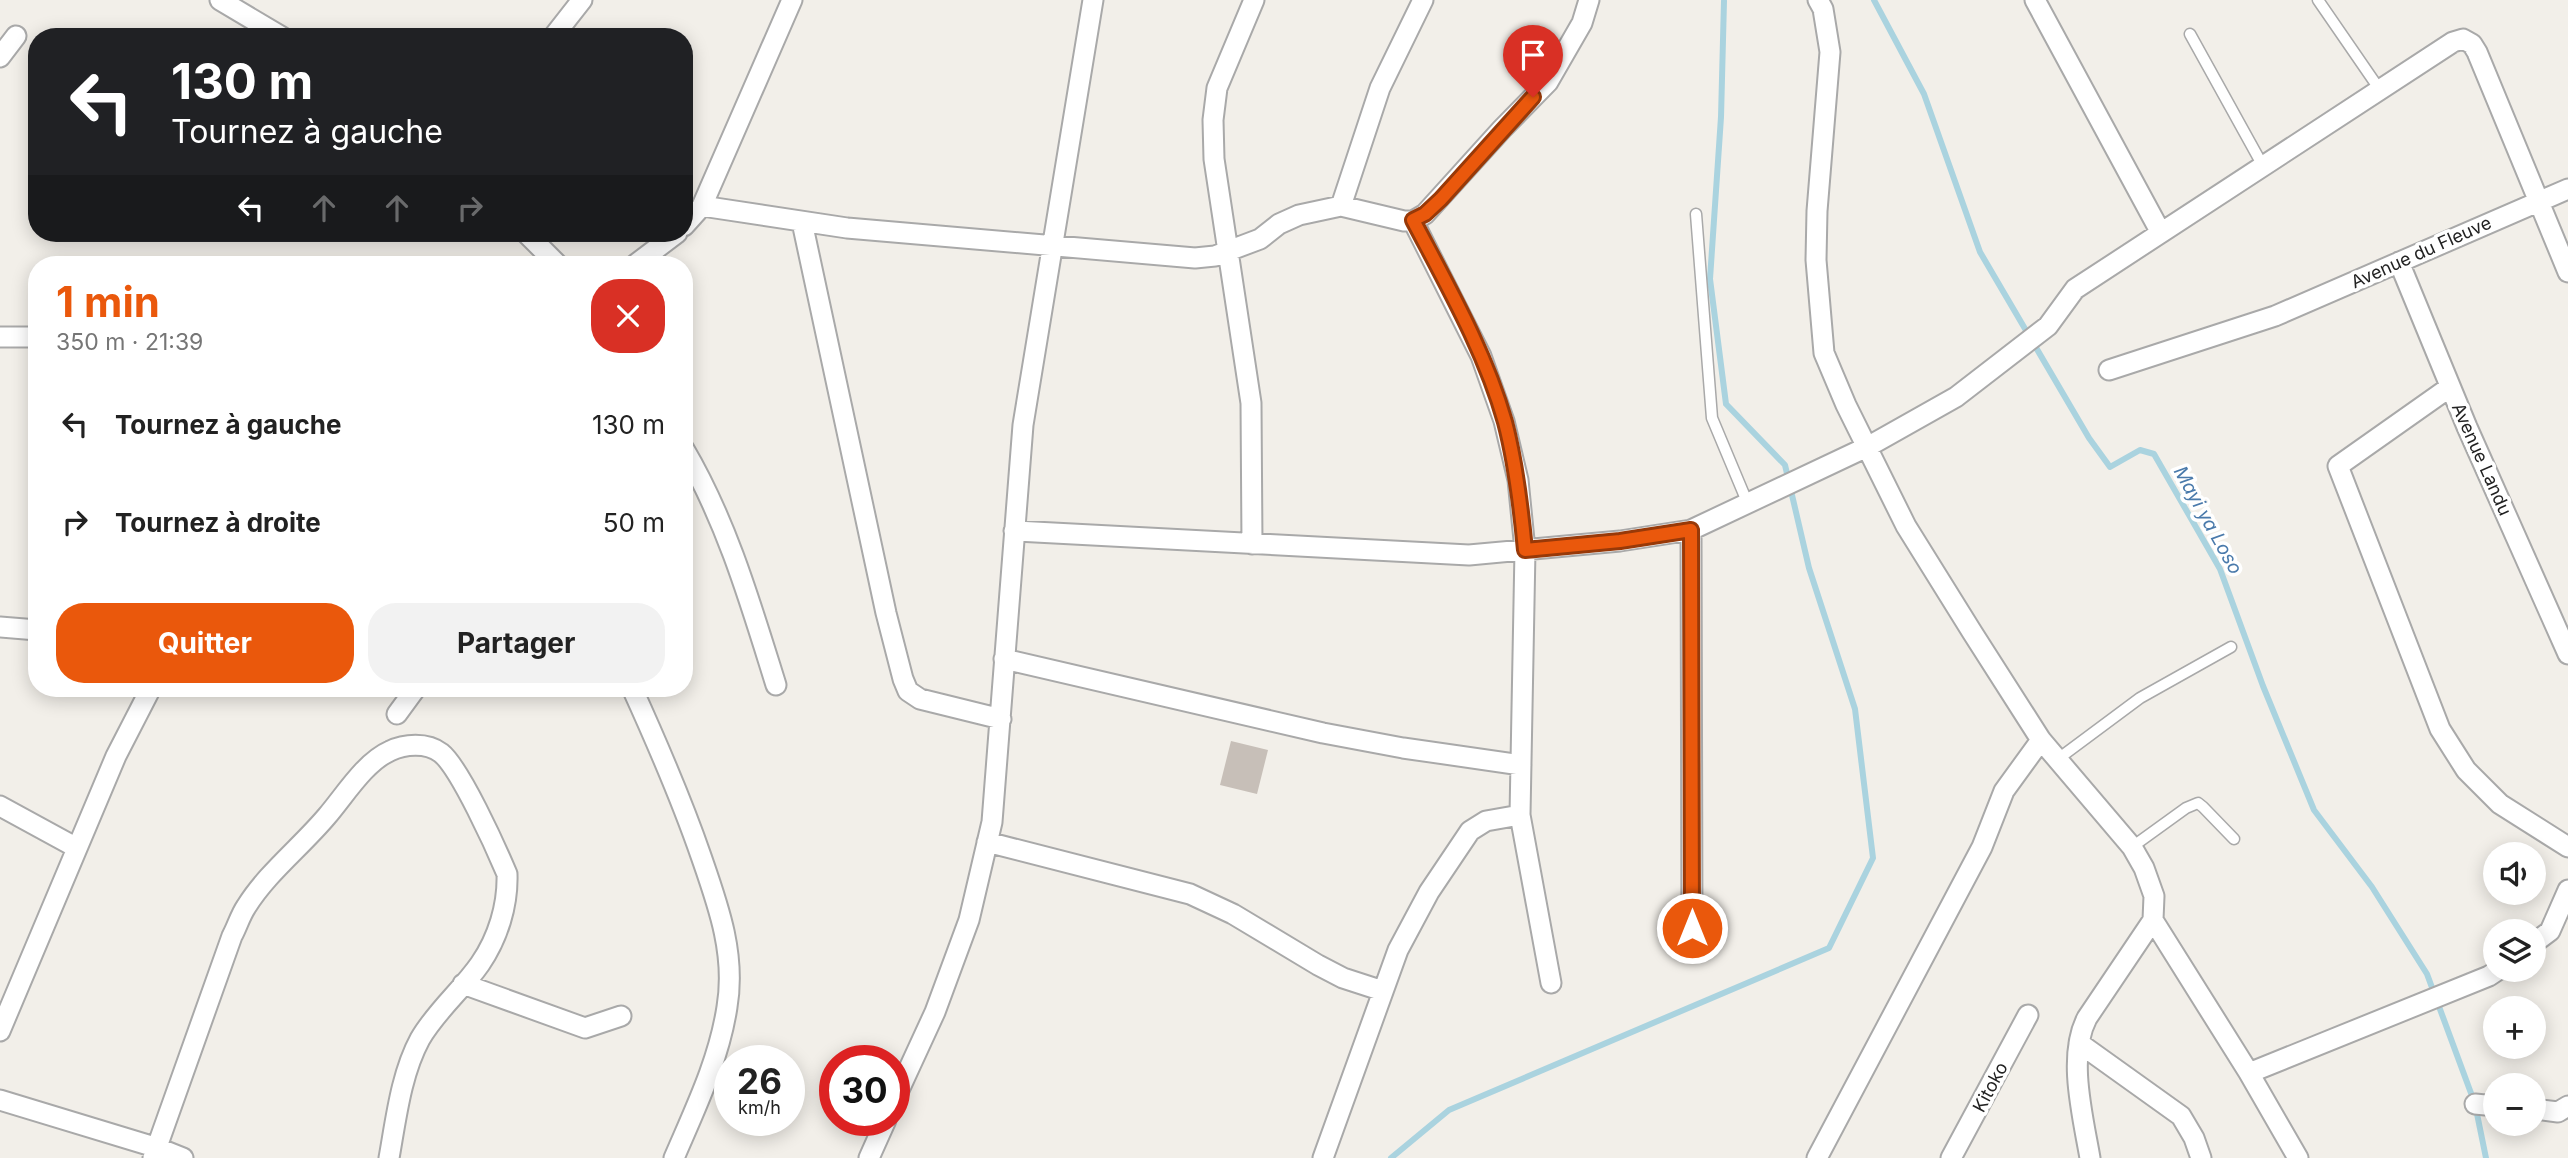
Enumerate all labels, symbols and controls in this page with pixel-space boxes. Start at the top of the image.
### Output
pin [1503,25,1563,97]
icon: arrive [1514,36,1552,74]
text: 130 m [171,52,313,111]
icon: left [56,56,147,147]
text: Tournez à gauche [171,112,443,151]
icon: left [232,189,270,227]
icon: ahead [305,189,343,227]
icon: ahead [378,189,416,227]
icon: right [451,189,489,227]
street label: Avenue du Fleuve [2348,212,2494,292]
text: 1 min [56,276,160,327]
button: close [591,279,665,353]
text: 350 m · 21:39 [56,328,203,356]
street label: Avenue Landu [2448,400,2516,518]
icon: left [56,405,94,443]
text: Tournez à gauche [115,409,341,440]
text: 130 m [592,409,665,440]
water label: Mayi ya Loso [2169,462,2247,578]
icon: right [56,503,94,541]
text: Tournez à droite [115,507,321,538]
text: 50 m [603,507,665,538]
button: Quitter [56,603,354,683]
button: Partager [368,603,665,683]
map controls [2483,842,2546,1136]
button: sound [2483,842,2546,905]
position arrow [1655,891,1729,965]
button: layers [2483,919,2546,982]
button: + [2483,996,2546,1059]
speed limit sign: 30 [819,1045,910,1136]
street label: Kitoko [1968,1058,2012,1116]
text: 26 [737,1060,782,1102]
button: − [2483,1073,2546,1136]
text: km/h [738,1097,781,1118]

